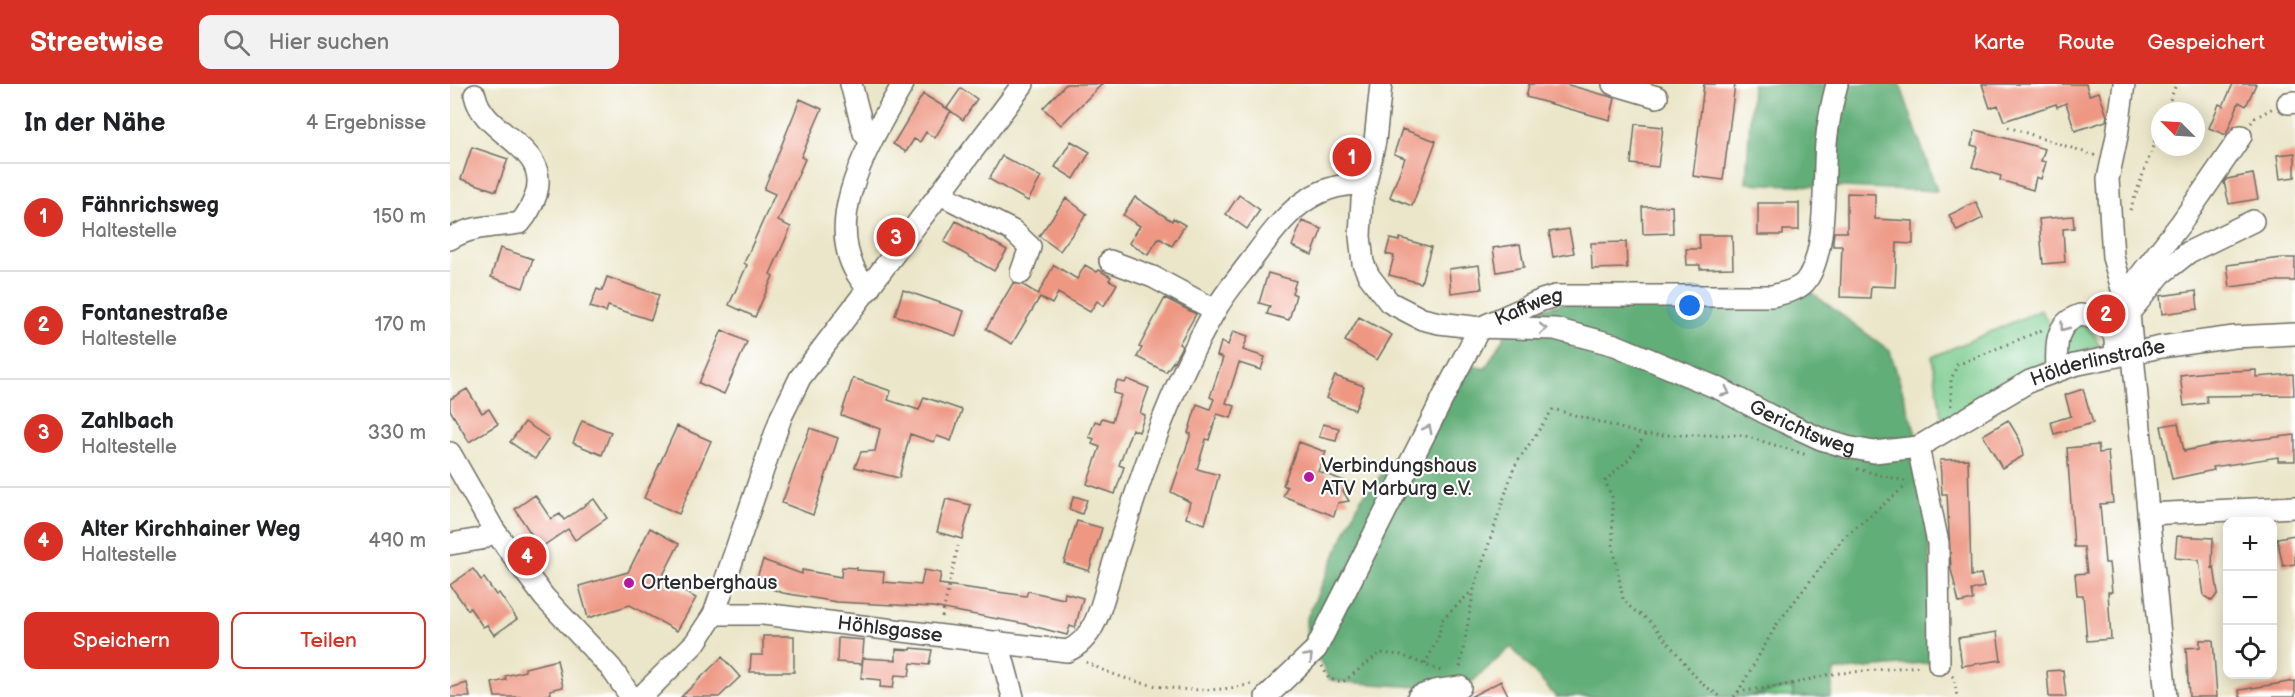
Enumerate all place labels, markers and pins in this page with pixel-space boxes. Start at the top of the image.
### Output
pin: 1 [1332,134,1372,180]
pin: 3 [876,214,916,260]
pin: 2 [2086,292,2126,336]
place label: Verbindungshaus ATV Marburg e.V. [1321,454,1477,501]
marker: Verbindungshaus ATV Marburg e.V. [1302,470,1316,484]
pin: 4 [508,534,547,578]
place label: Ortenberghaus [641,571,778,595]
marker: Ortenberghaus [622,576,636,590]

